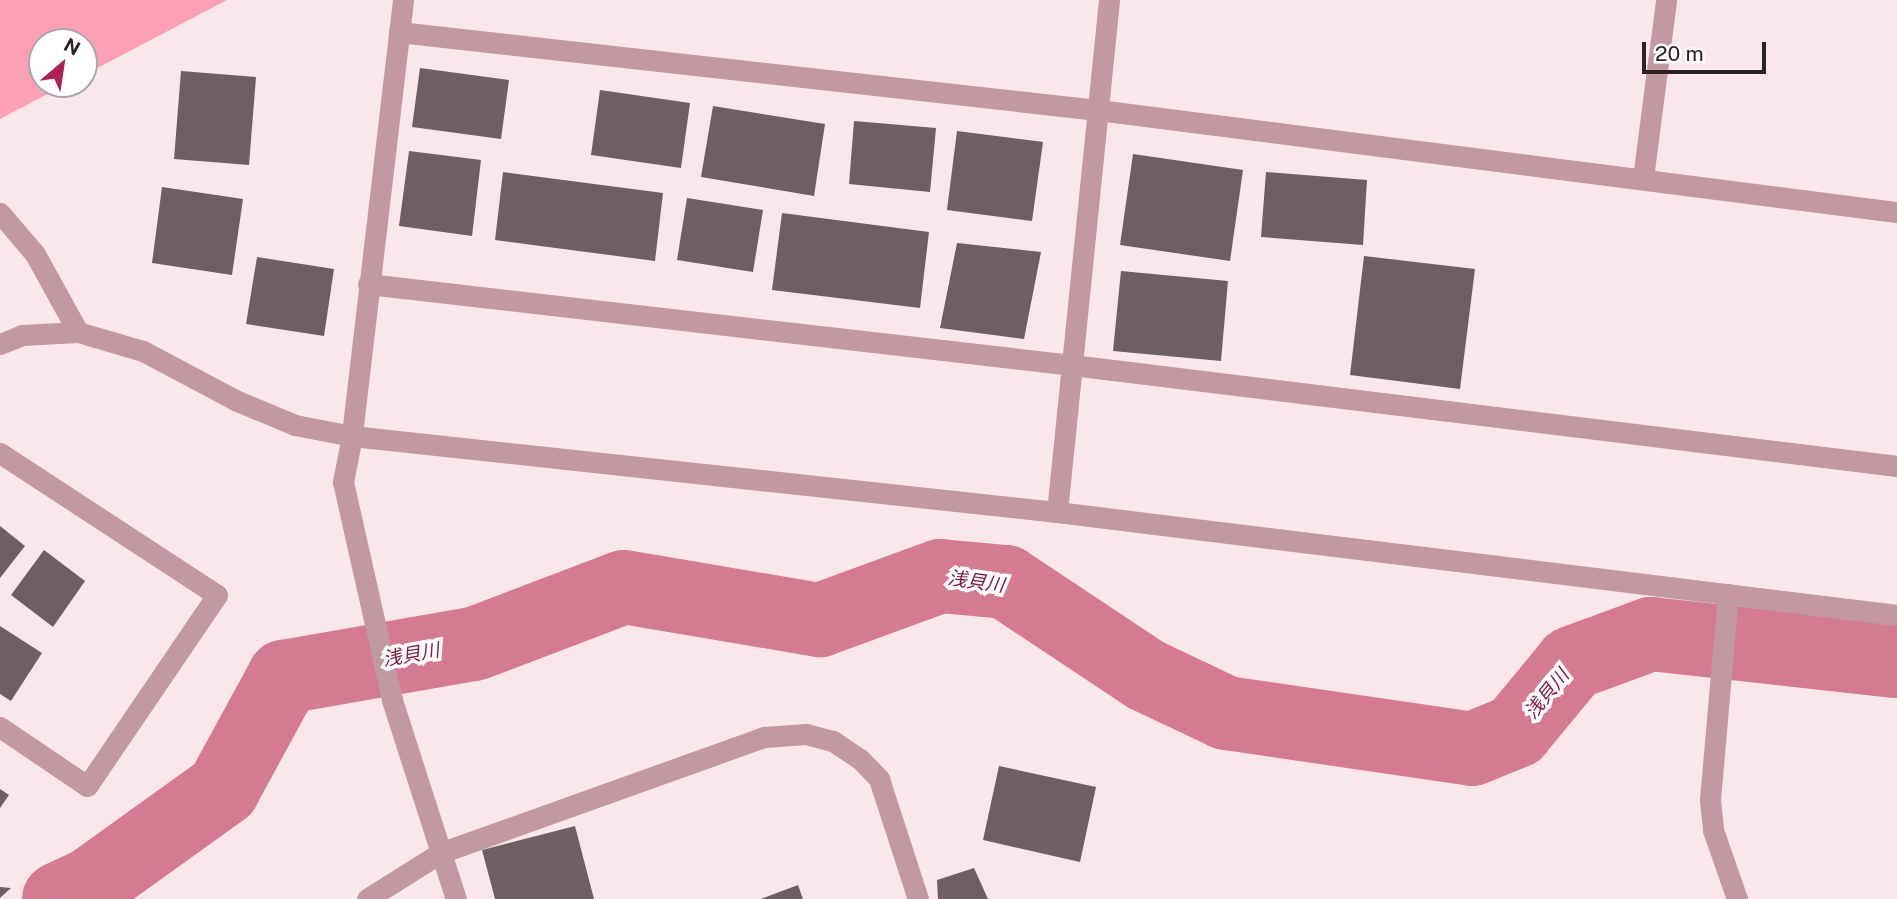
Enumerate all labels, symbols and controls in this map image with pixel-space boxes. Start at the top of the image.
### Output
north arrow [28,28,98,98]
scale bar [1645,28,1769,72]
text: N [60,33,84,60]
text: 20 m [1655,41,1704,66]
water label: 浅貝川 [946,567,1006,597]
water label: 浅貝川 [381,639,441,671]
water label: 浅貝川 [1520,665,1574,723]

